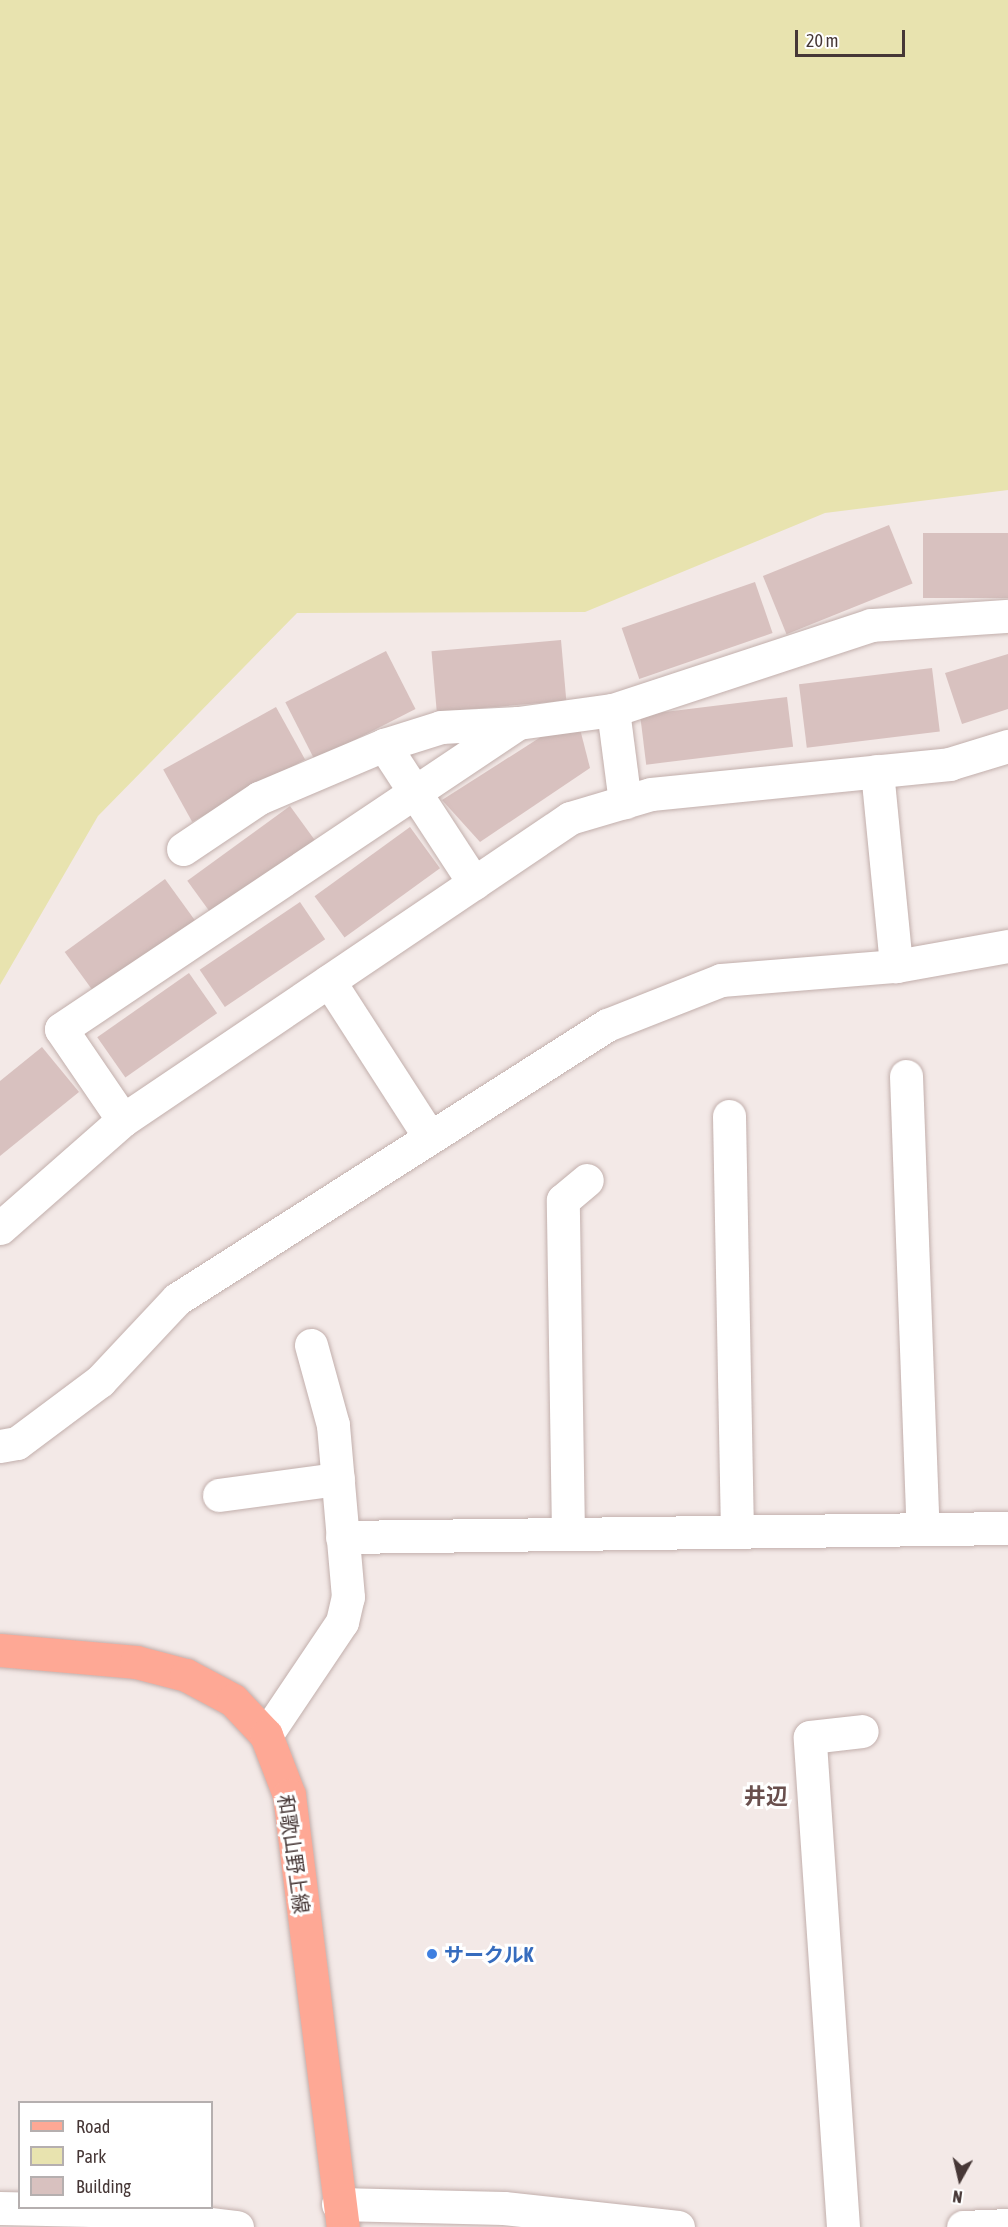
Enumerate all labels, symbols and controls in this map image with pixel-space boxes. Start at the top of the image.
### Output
scale bar [798,18,908,56]
text: 20 m [806,30,838,51]
district label: 井辺 [744,1784,788,1810]
street label: 和歌山野上線 [274,1793,314,1915]
place label: サークルK [444,1942,534,1966]
marker: サークルK [425,1947,439,1961]
legend [18,2101,213,2209]
text: Road [76,2116,110,2137]
text: Park [76,2146,106,2167]
north arrow [930,2149,990,2209]
text: Building [76,2176,131,2197]
text: N [952,2187,963,2206]

